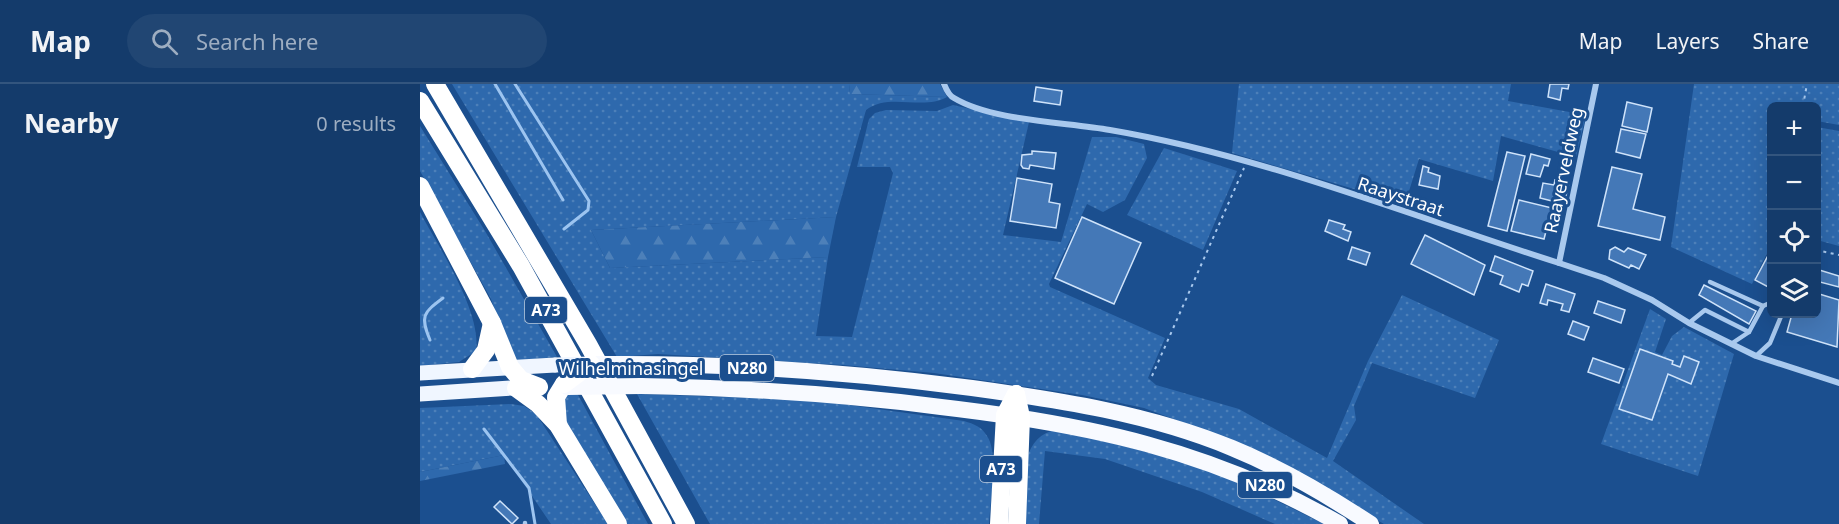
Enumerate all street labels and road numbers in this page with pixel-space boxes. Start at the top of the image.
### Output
street label: Raayerveldweg [1538,105,1588,235]
street label: Raaystraat [1355,171,1448,221]
road number: A73 [525,297,567,323]
road number: N280 [720,355,774,381]
street label: Wilhelminasingel [559,356,703,380]
road number: A73 [980,456,1022,482]
road number: N280 [1238,472,1292,498]

